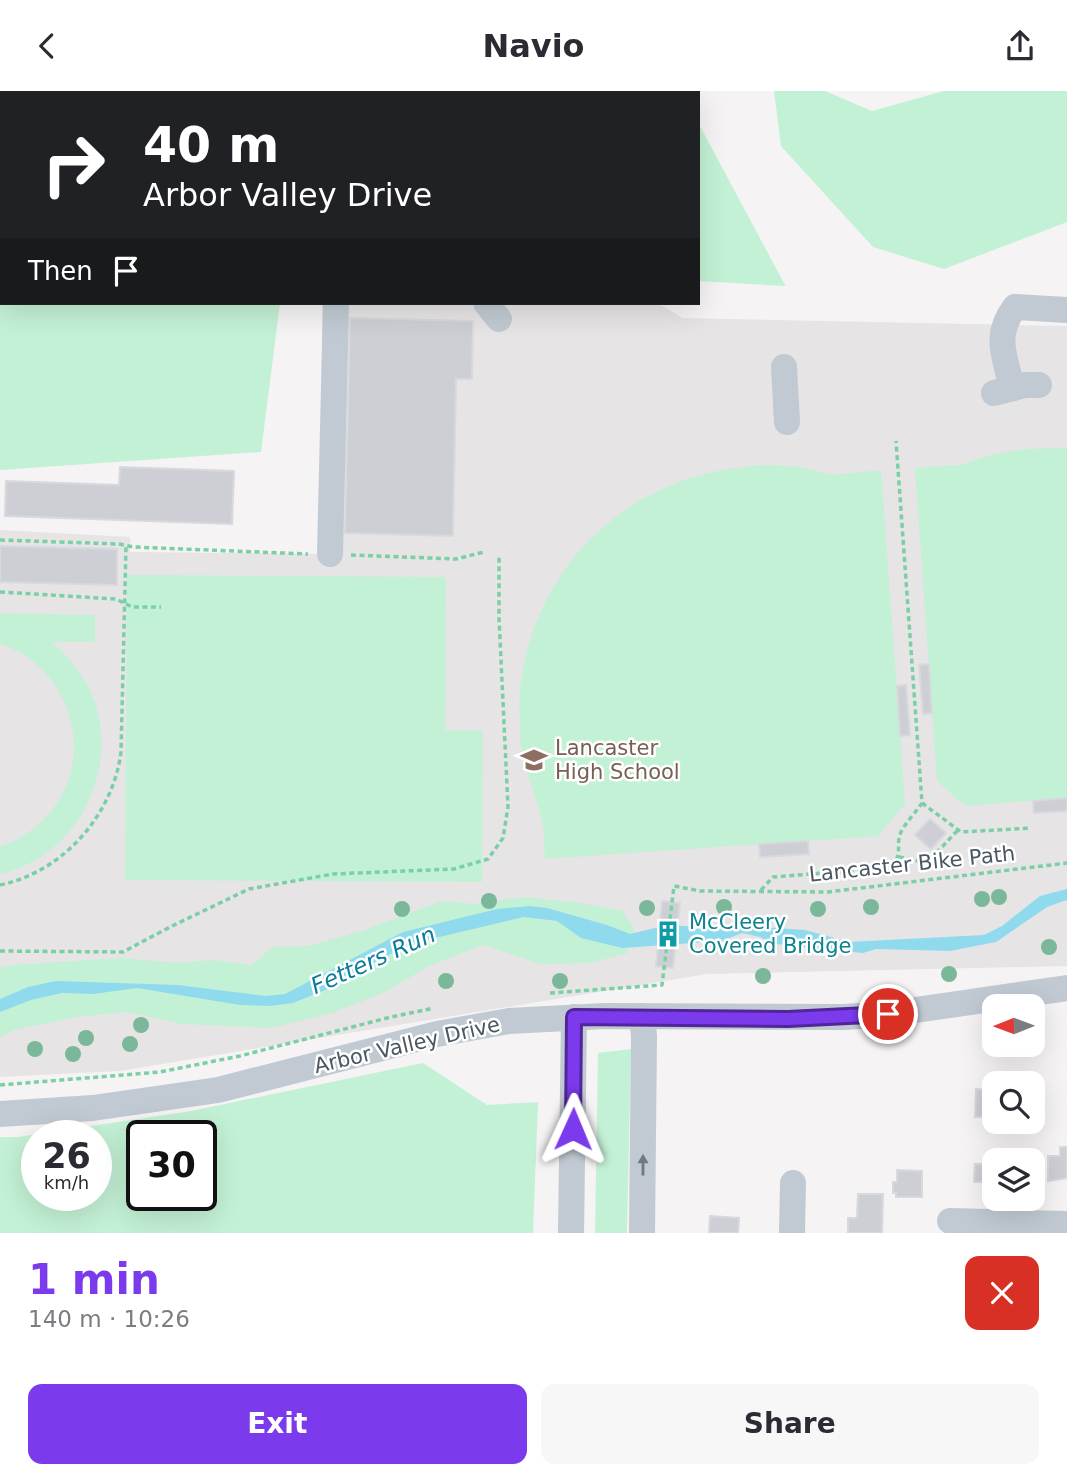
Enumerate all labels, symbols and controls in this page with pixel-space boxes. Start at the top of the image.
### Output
icon: back [28,27,66,65]
text: Navio [482,27,585,65]
icon: share [1001,27,1039,65]
text: 40 m [143,117,279,174]
icon: right [28,119,119,210]
text: Arbor Valley Drive [143,176,432,214]
icon: arrive [107,252,145,290]
text: Then [28,256,93,286]
place label: Lancaster High School [555,736,680,784]
school or university icon: Lancaster High School [519,745,549,775]
street label: Lancaster Bike Path [808,841,1016,887]
place label: McCleery Covered Bridge [689,910,851,958]
building icon: McCleery Covered Bridge [653,919,683,949]
water label: Fetters Run [307,921,439,999]
pin [858,984,918,1044]
north arrow [982,994,1045,1057]
map controls [982,994,1045,1211]
icon: arrive [869,995,907,1033]
street label: Arbor Valley Drive [312,1012,502,1078]
button: search [982,1071,1045,1134]
position arrow [536,1092,610,1166]
speed limit sign: 30 [126,1120,217,1211]
text: 26 [42,1136,91,1176]
button: layers [982,1148,1045,1211]
one-way arrow [637,1154,649,1176]
text: km/h [44,1172,89,1193]
text: 1 min [28,1255,160,1304]
button: close [965,1256,1039,1330]
text: 140 m · 10:26 [28,1306,190,1332]
button: Exit [28,1384,527,1464]
button: Share [541,1384,1039,1464]

